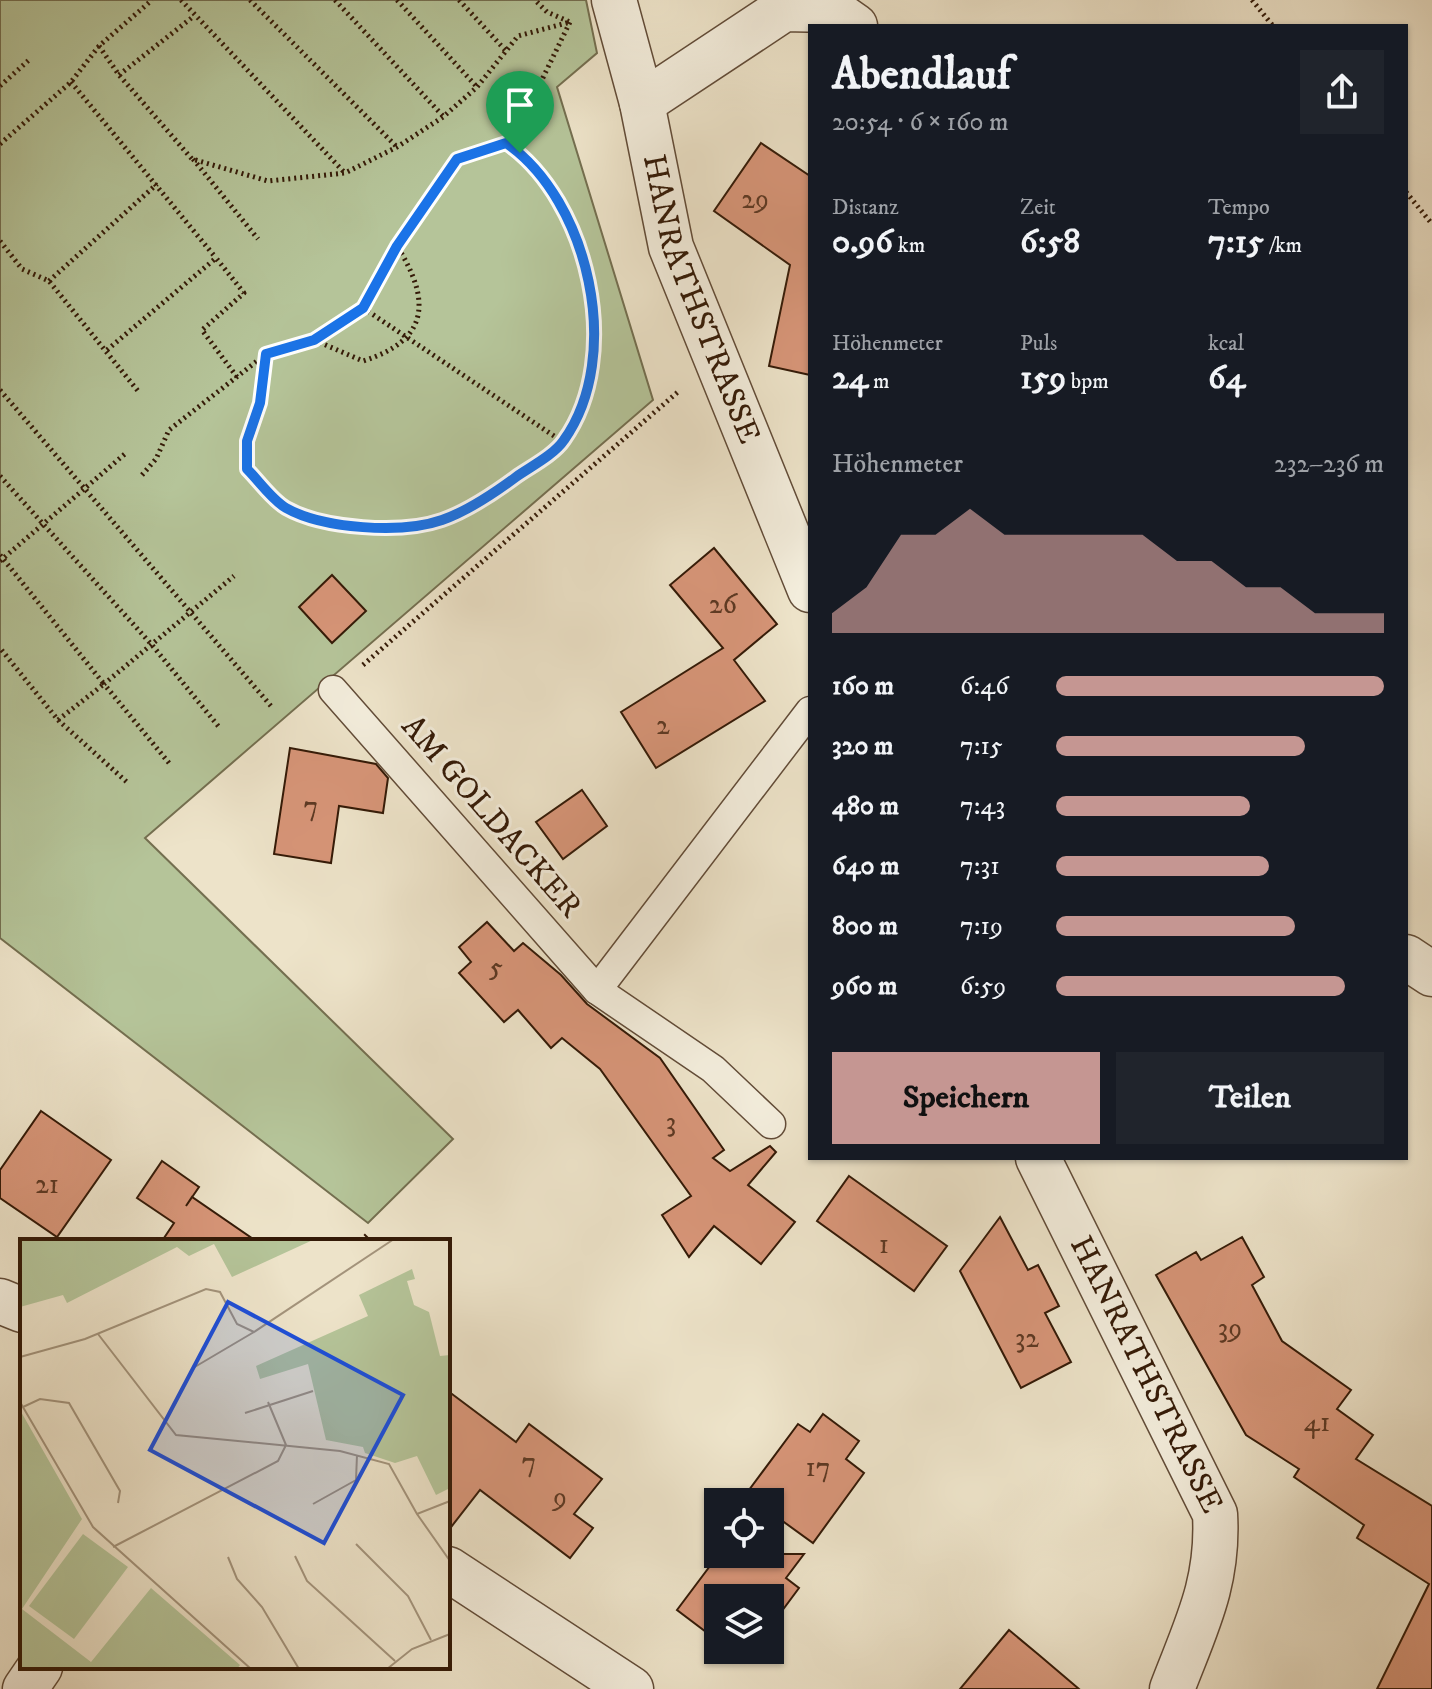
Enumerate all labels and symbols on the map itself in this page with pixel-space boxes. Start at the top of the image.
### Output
pin [486,71,554,153]
street label: HANRATHSTRASSE [633,151,769,450]
house number: 29 [741,182,769,217]
house number: 26 [709,587,739,622]
street label: AM GOLDACKER [392,707,590,927]
house number: 2 [656,708,670,743]
house number: 7 [304,789,318,824]
house number: 5 [489,950,503,985]
house number: 3 [666,1105,676,1140]
house number: 21 [35,1167,59,1202]
house number: 1 [879,1227,889,1262]
street label: HANRATHSTRASSE [1060,1230,1231,1520]
inset map [20,1239,450,1669]
house number: 39 [1218,1311,1242,1346]
house number: 32 [1015,1321,1039,1356]
house number: 41 [1304,1405,1330,1440]
house number: 7 [522,1445,536,1480]
house number: 17 [805,1450,831,1485]
house number: 9 [551,1480,567,1515]

